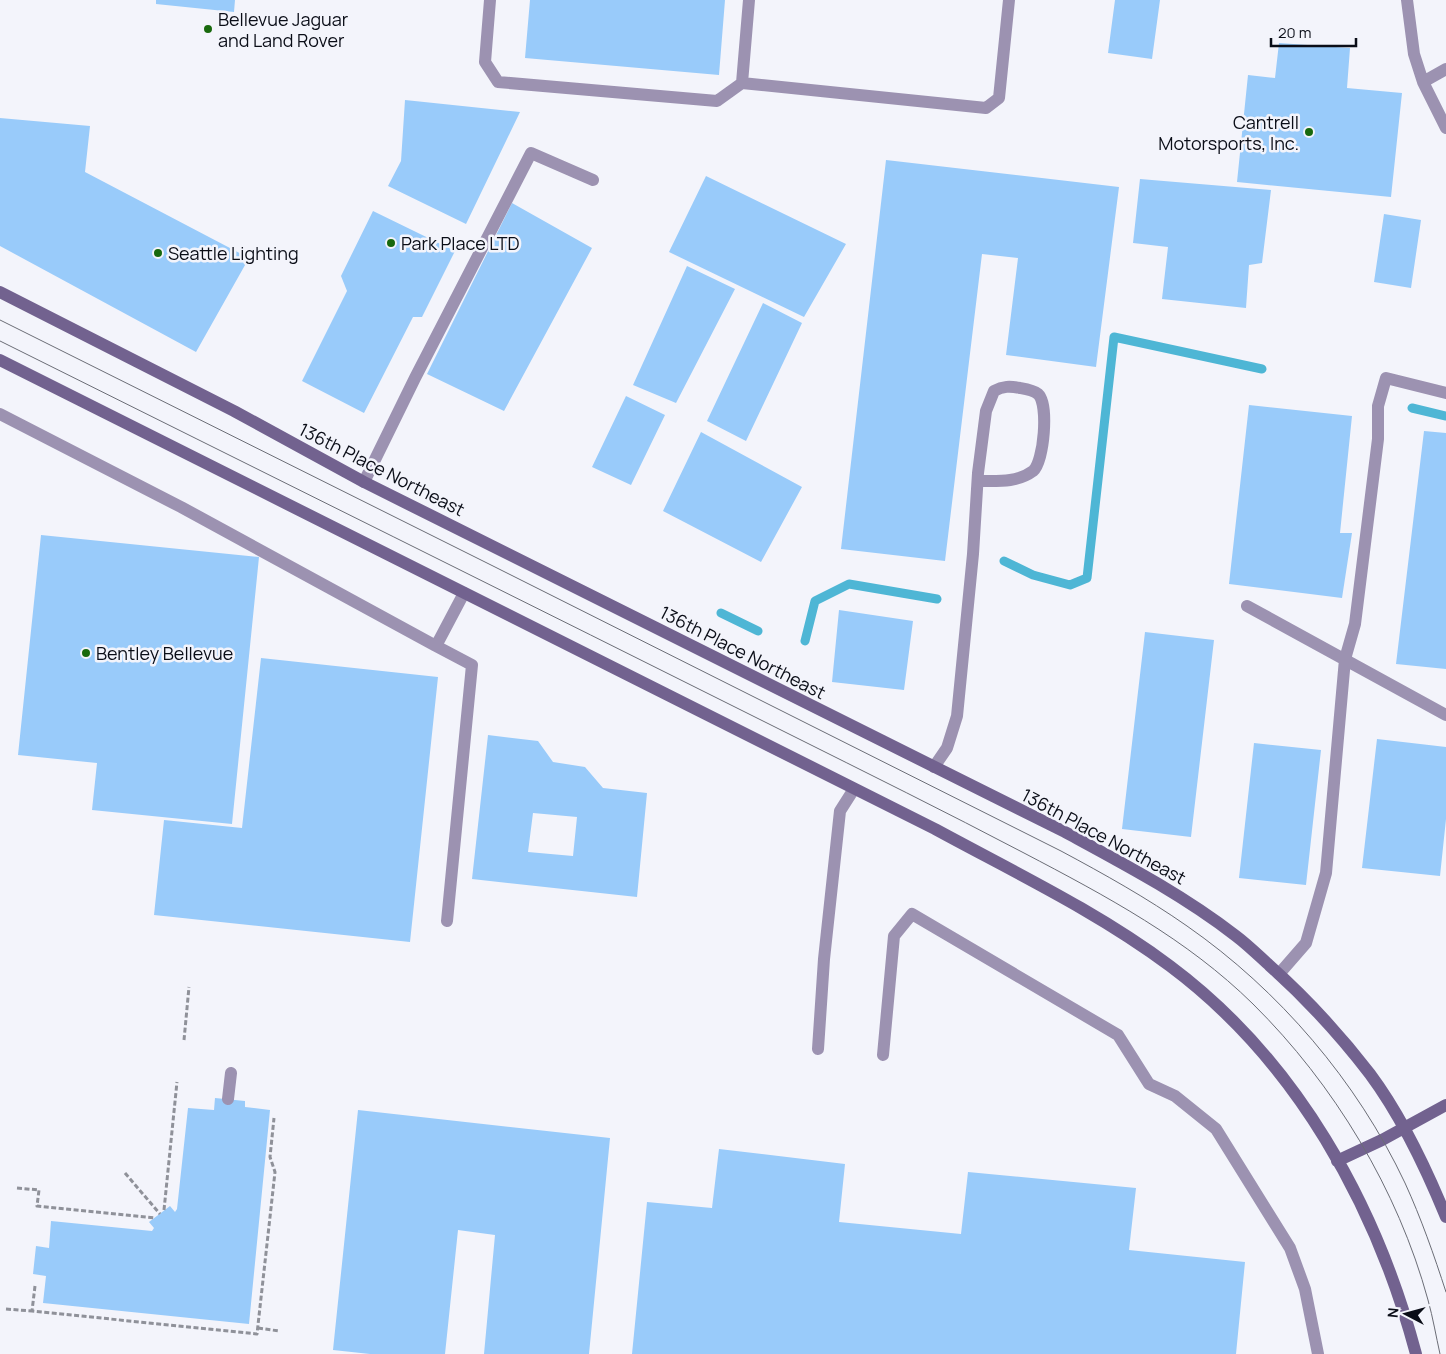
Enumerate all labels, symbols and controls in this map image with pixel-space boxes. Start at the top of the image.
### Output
place label: Bellevue Jaguar and Land Rover [218,7,349,52]
scale bar [1271,15,1356,47]
text: 20 m [1278,22,1311,43]
marker: Bellevue Jaguar and Land Rover [202,23,214,35]
place label: Cantrell Motorsports, Inc. [1158,110,1299,155]
marker: Cantrell Motorsports, Inc. [1303,126,1315,138]
place label: Park Place LTD [401,231,520,255]
marker: Park Place LTD [385,237,397,249]
place label: Seattle Lighting [168,241,299,265]
marker: Seattle Lighting [152,247,164,259]
street label: 136th Place Northeast [295,417,469,521]
street label: 136th Place Northeast [656,600,830,704]
place label: Bentley Bellevue [96,641,233,665]
marker: Bentley Bellevue [80,647,92,659]
street label: 136th Place Northeast [1018,782,1190,890]
north arrow [1381,1289,1431,1339]
text: N [1383,1307,1403,1319]

